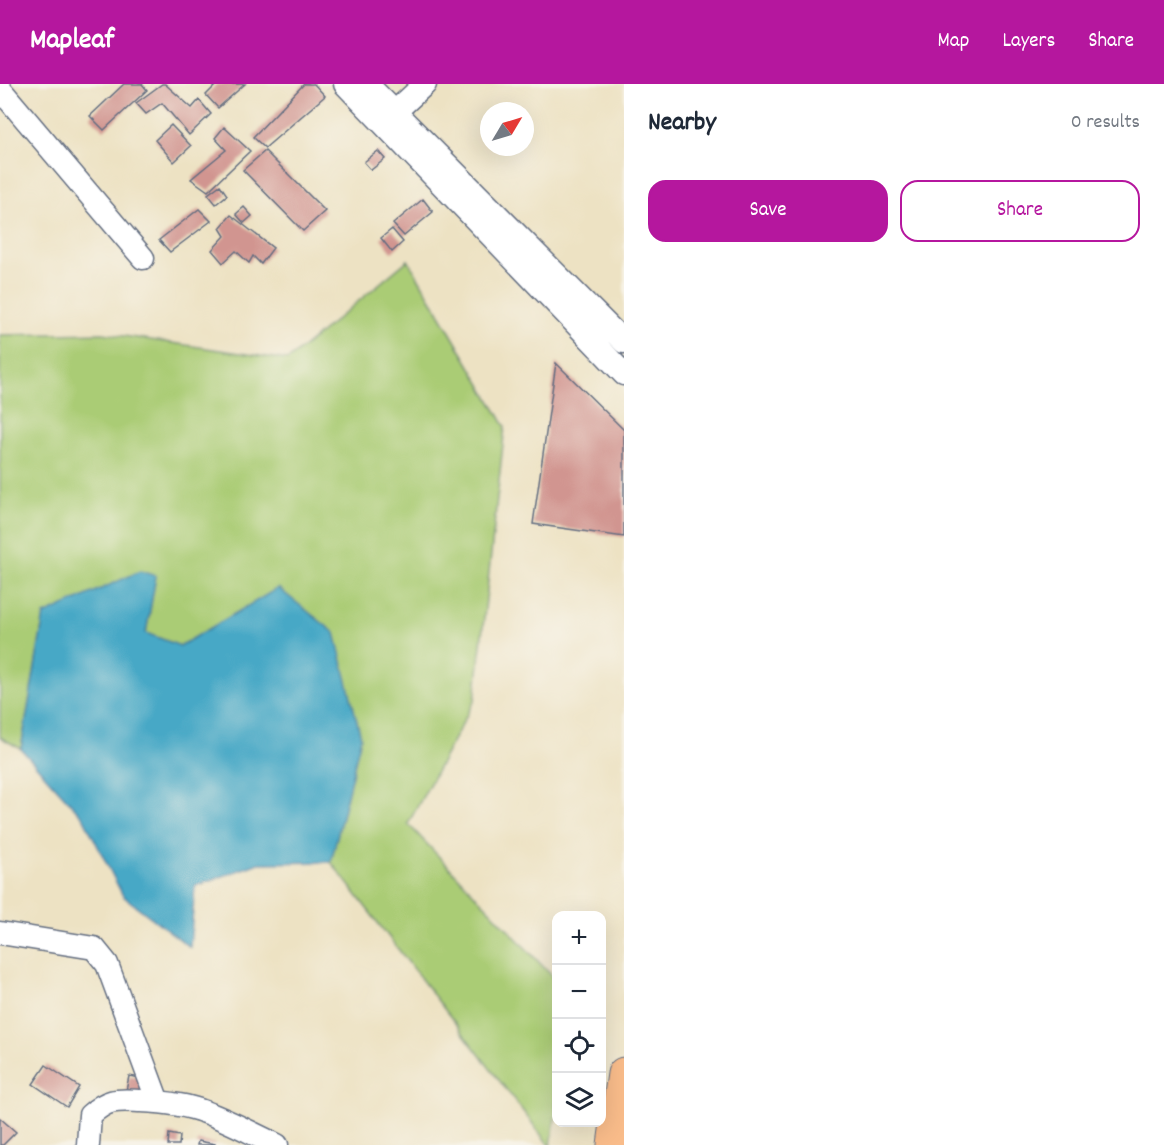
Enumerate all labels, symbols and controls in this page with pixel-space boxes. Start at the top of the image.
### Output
text: Mapleaf [30,22,114,62]
text: Map [938,27,969,57]
text: Layers [1002,27,1055,57]
text: Share [1088,27,1134,57]
north arrow [480,102,534,156]
text: Nearby [648,105,716,142]
text: 0 results [1071,109,1140,137]
button: Save [648,180,888,242]
button: Share [900,180,1140,242]
map controls [552,911,606,1127]
button: + [552,911,606,965]
button: − [552,965,606,1019]
button: locate [552,1019,606,1073]
button: layers [552,1073,606,1127]

